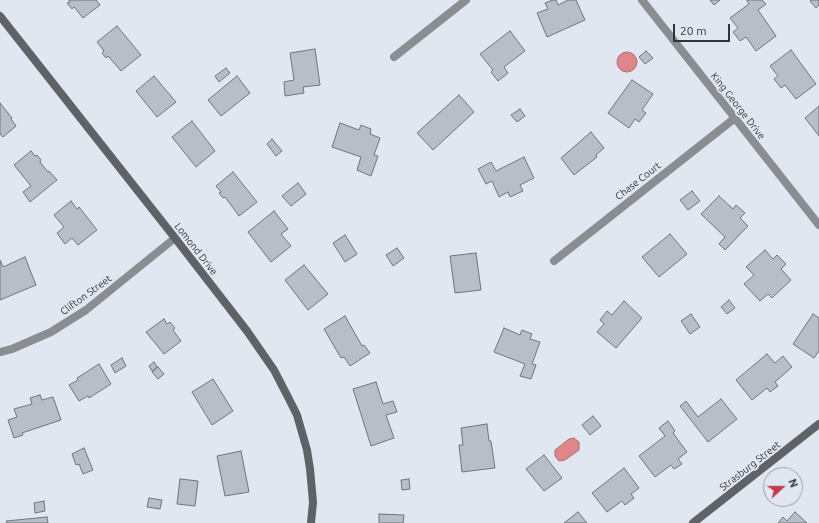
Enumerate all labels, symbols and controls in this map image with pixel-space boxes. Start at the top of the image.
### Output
scale bar [675,16,732,42]
text: 20 m [680,24,707,37]
street label: King George Drive [708,70,768,142]
street label: Chase Court [613,159,663,203]
street label: Lomond Drive [172,221,220,277]
street label: Clifton Street [58,272,114,318]
street label: Strasburg Street [717,439,783,493]
north arrow [763,467,803,507]
text: N [786,477,800,489]

